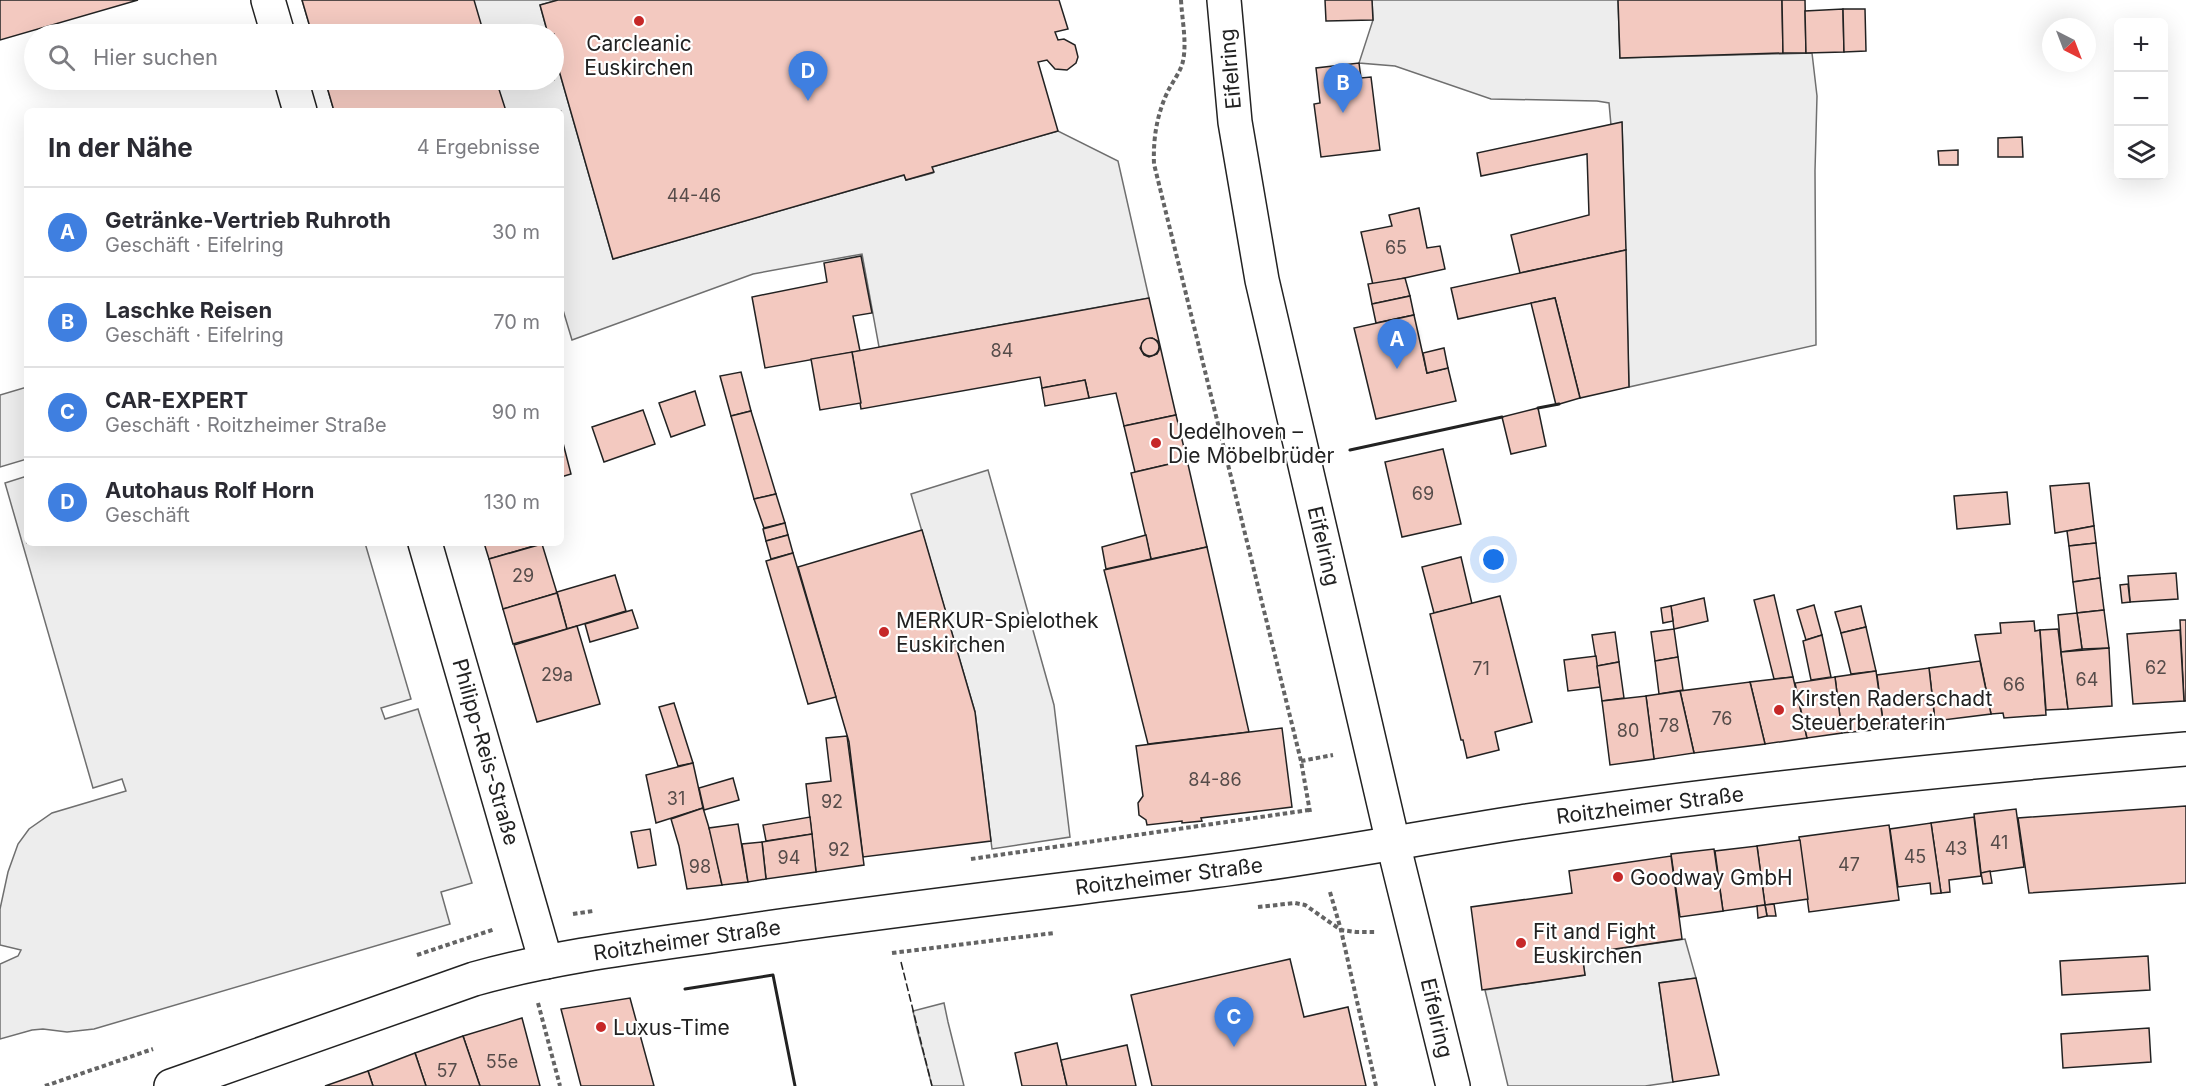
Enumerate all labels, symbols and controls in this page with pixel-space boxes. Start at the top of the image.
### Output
marker: Carcleanic Euskirchen [632,14,646,28]
north arrow [2042,18,2096,72]
map controls [2114,18,2168,180]
button: + [2114,18,2168,72]
search box [24,24,564,90]
street label: Eifelring [1214,28,1246,110]
place label: Carcleanic Euskirchen [584,31,694,80]
icon: search [45,41,78,74]
text: Hier suchen [93,44,218,70]
pin: D [788,51,828,101]
pin: B [1324,63,1362,113]
button: − [2114,72,2168,126]
button: layers [2114,126,2168,180]
text: In der Nähe [48,132,193,163]
text: 4 Ergebnisse [417,135,540,159]
house number: 44-46 [667,185,721,206]
text: Getränke-Vertrieb Ruhroth [105,207,391,233]
text: A [60,220,75,244]
text: 30 m [492,220,540,244]
text: Geschäft · Eifelring [105,233,284,257]
house number: 65 [1385,237,1407,258]
text: Laschke Reisen [105,297,272,323]
text: B [61,310,74,334]
text: 70 m [493,310,540,334]
pin: A [1378,320,1416,369]
text: Geschäft · Eifelring [105,323,284,347]
house number: 84 [991,340,1013,361]
text: CAR-EXPERT [105,387,248,413]
text: C [60,400,75,424]
text: 90 m [492,400,540,424]
text: Geschäft · Roitzheimer Straße [105,413,387,437]
place label: Uedelhoven – Die Möbelbrüder [1168,419,1334,468]
marker: Uedelhoven – Die Möbelbrüder [1149,436,1163,450]
text: Autohaus Rolf Horn [105,477,315,503]
house number: 69 [1412,483,1434,504]
text: D [60,490,75,514]
text: 130 m [484,490,540,514]
text: Geschäft [105,503,190,527]
street label: Eifelring [1303,504,1345,588]
your location [1479,545,1508,574]
house number: 29 [512,565,534,586]
place label: MERKUR-Spielothek Euskirchen [896,608,1099,657]
marker: MERKUR-Spielothek Euskirchen [877,625,891,639]
street label: Philipp-Reis-Straße [447,656,525,848]
house number: 62 [2145,657,2167,678]
house number: 71 [1472,658,1490,679]
house number: 29a [541,664,573,685]
house number: 64 [2076,669,2098,690]
house number: 66 [2003,674,2025,695]
place label: Kirsten Raderschadt Steuerberaterin [1791,686,1992,735]
marker: Kirsten Raderschadt Steuerberaterin [1772,703,1786,717]
house number: 76 [1711,708,1733,729]
house number: 78 [1658,715,1680,736]
house number: 80 [1617,720,1639,741]
house number: 84-86 [1188,769,1242,790]
street label: Roitzheimer Straße [1555,781,1745,829]
house number: 31 [667,788,685,809]
house number: 92 [821,791,843,812]
house number: 41 [1990,832,2008,853]
house number: 43 [1945,838,1967,859]
house number: 92 [828,839,850,860]
house number: 45 [1904,846,1926,867]
house number: 94 [778,847,800,868]
street label: Roitzheimer Straße [1074,852,1264,900]
house number: 47 [1838,854,1860,875]
house number: 98 [689,856,711,877]
place label: Goodway GmbH [1630,865,1793,890]
marker: Goodway GmbH [1611,870,1625,884]
street label: Roitzheimer Straße [592,914,782,966]
place label: Fit and Fight Euskirchen [1533,919,1656,968]
marker: Fit and Fight Euskirchen [1514,936,1528,950]
street label: Eifelring [1416,976,1458,1060]
pin: C [1214,998,1254,1047]
place label: Luxus-Time [613,1015,730,1040]
marker: Luxus-Time [594,1020,608,1034]
house number: 55e [486,1051,518,1072]
house number: 57 [436,1060,458,1081]

